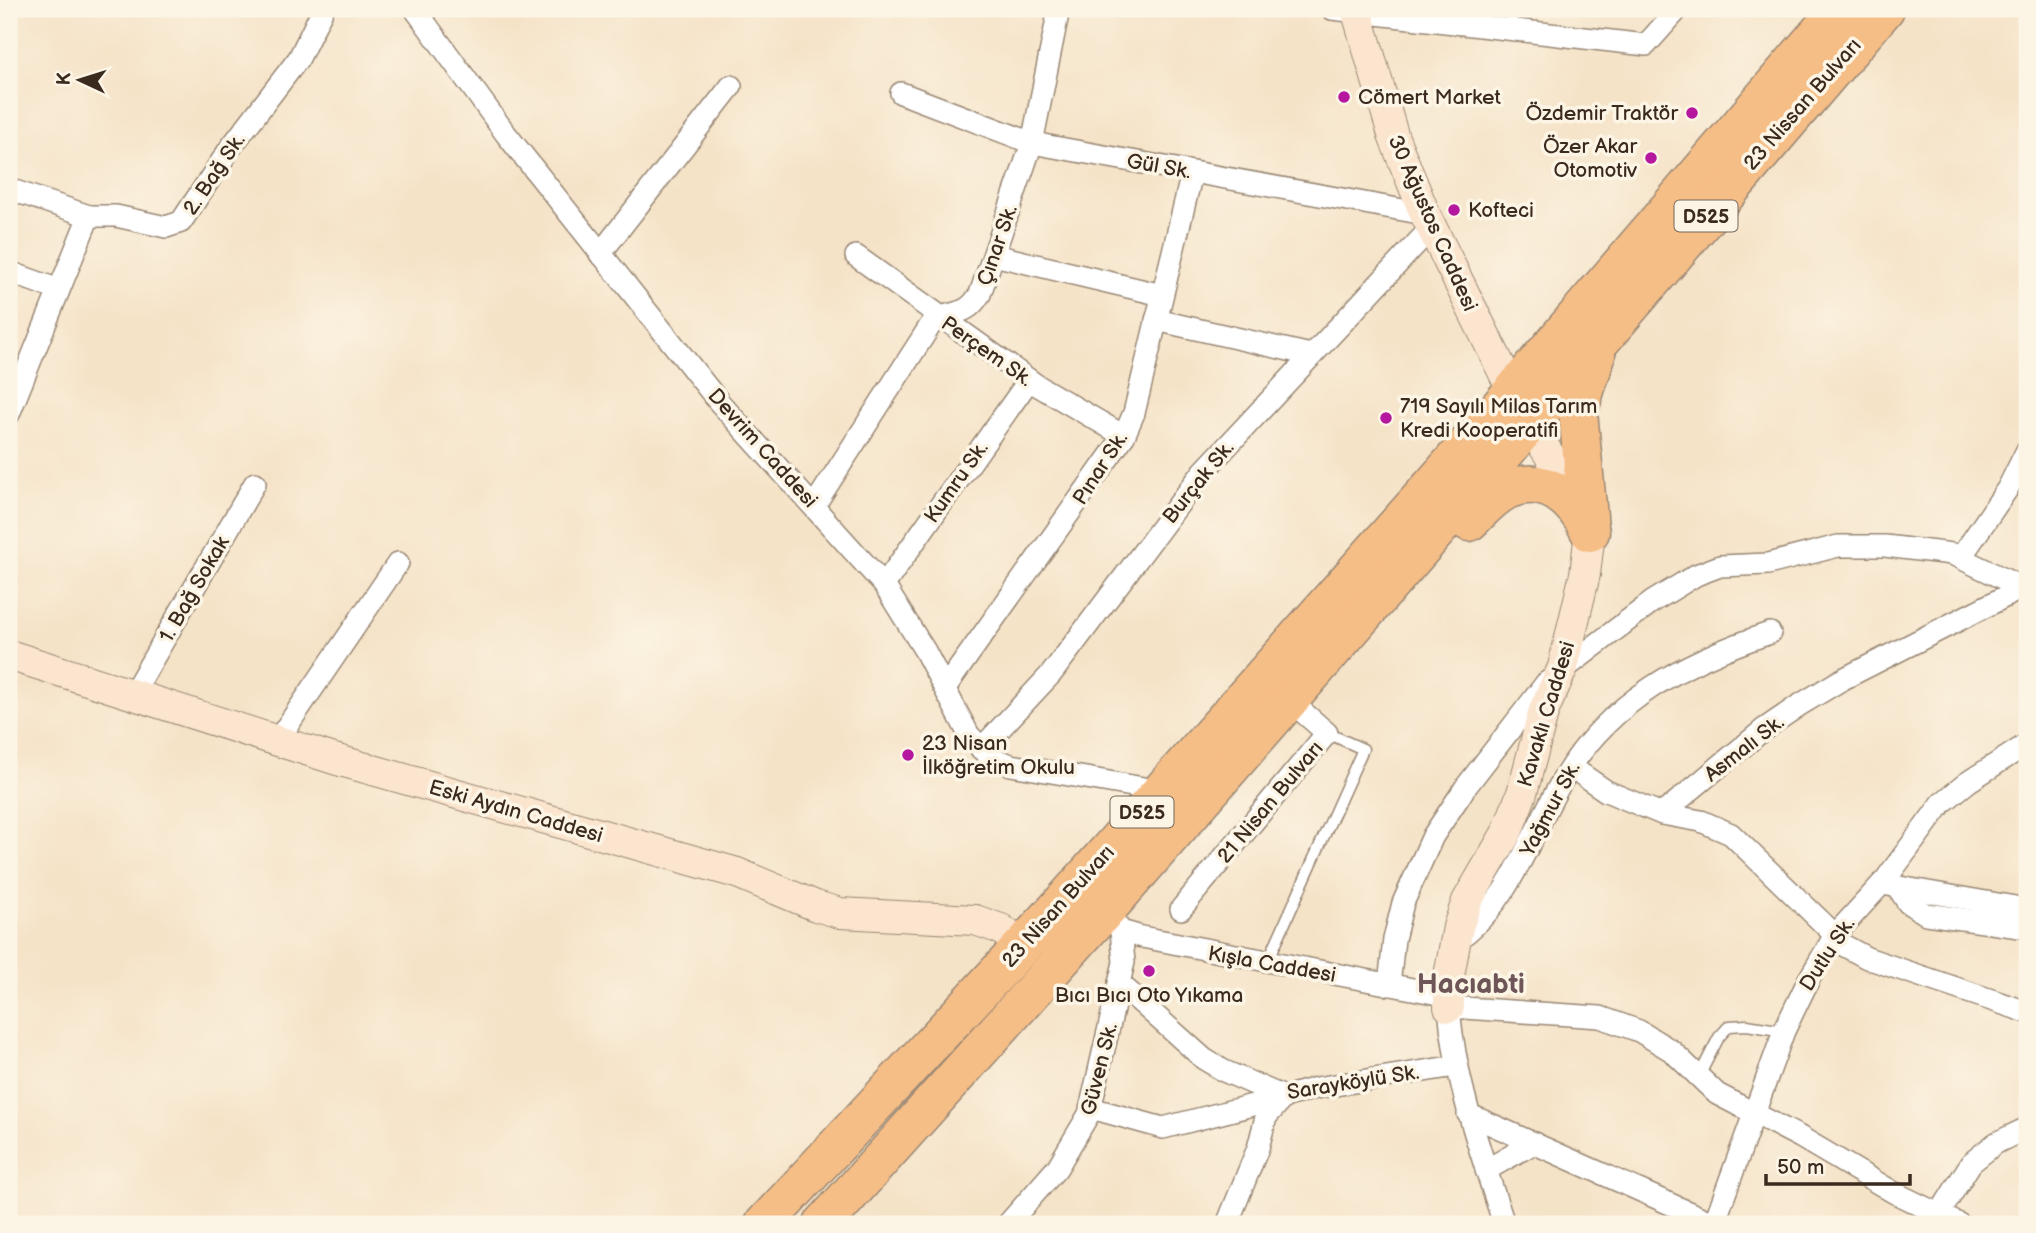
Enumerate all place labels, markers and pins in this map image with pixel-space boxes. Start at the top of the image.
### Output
place label: Cömert Market [1358,85,1501,110]
marker: Cömert Market [1336,89,1352,105]
place label: Özdemir Traktör [1526,101,1678,126]
marker: Özdemir Traktör [1684,105,1700,121]
place label: Özer Akar Otomotiv [1543,134,1638,183]
marker: Özer Akar Otomotiv [1643,150,1659,166]
place label: Kofteci [1468,198,1534,223]
marker: Kofteci [1446,202,1462,218]
place label: 719 Sayılı Milas Tarım Kredi Kooperatifi [1400,394,1597,443]
marker: 719 Sayılı Milas Tarım Kredi Kooperatifi [1378,410,1394,426]
place label: 23 Nisan İlköğretim Okulu [922,731,1075,780]
marker: 23 Nisan İlköğretim Okulu [900,747,916,763]
marker: Bıcı Bıcı Oto Yıkama [1141,963,1157,979]
place label: Bıcı Bıcı Oto Yıkama [1055,983,1243,1008]

